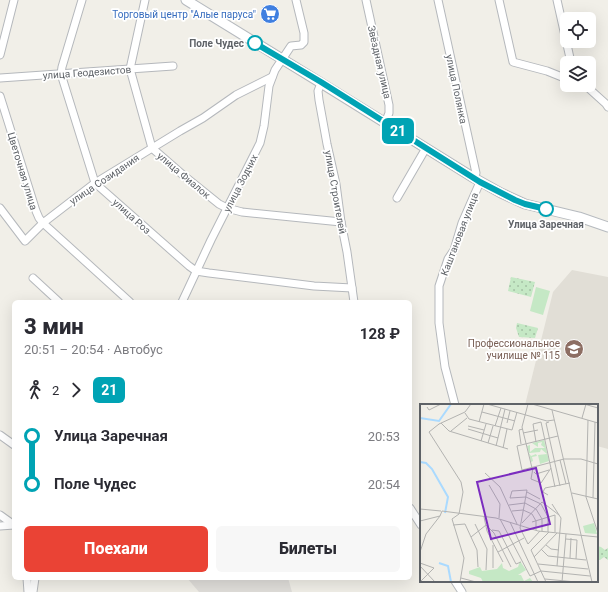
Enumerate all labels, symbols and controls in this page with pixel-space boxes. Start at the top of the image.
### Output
supermarket icon: Торговый центр "Алые паруса" [259,3,281,25]
place label: Торговый центр "Алые паруса" [112,9,256,20]
map controls [560,12,596,92]
button: locate [560,12,596,48]
street label: Звёздная улица [366,24,393,100]
marker: Поле Чудес [247,35,263,51]
place label: Поле Чудес [189,38,244,49]
street label: улица Полянка [444,53,469,125]
button: layers [560,56,596,92]
street label: улица Геодезистов [42,64,132,81]
line badge: 21 [380,118,416,144]
text: 21 [390,123,406,139]
street label: Цветочная улица [5,131,40,211]
street label: улица Фиалок [155,149,213,201]
street label: улица Строителей [323,149,348,235]
street label: улица Созидания [67,152,141,207]
street label: улица Зодчих [221,152,260,214]
street label: Каштановая улица [439,191,480,277]
street label: улица Роз [111,197,153,236]
marker: Улица Заречная [538,201,554,217]
place label: Улица Заречная [508,219,584,230]
text: 3 мин [24,314,84,339]
text: 128 ₽ [360,325,400,343]
place label: Профессиональное училище № 115 [468,338,560,361]
school or university icon: Профессиональное училище № 115 [563,338,585,360]
text: 20:51 – 20:54 · Автобус [24,342,163,357]
icon: walk [24,379,46,401]
icon: forward [65,379,87,401]
text: 21 [101,382,117,398]
text: 2 [52,383,59,398]
inset map [420,404,598,582]
text: Улица Заречная [54,427,168,445]
text: 20:53 [368,429,400,444]
text: Поле Чудес [54,475,136,493]
text: 20:54 [368,477,400,492]
button: Поехали [24,526,208,572]
button: Билеты [216,526,400,572]

